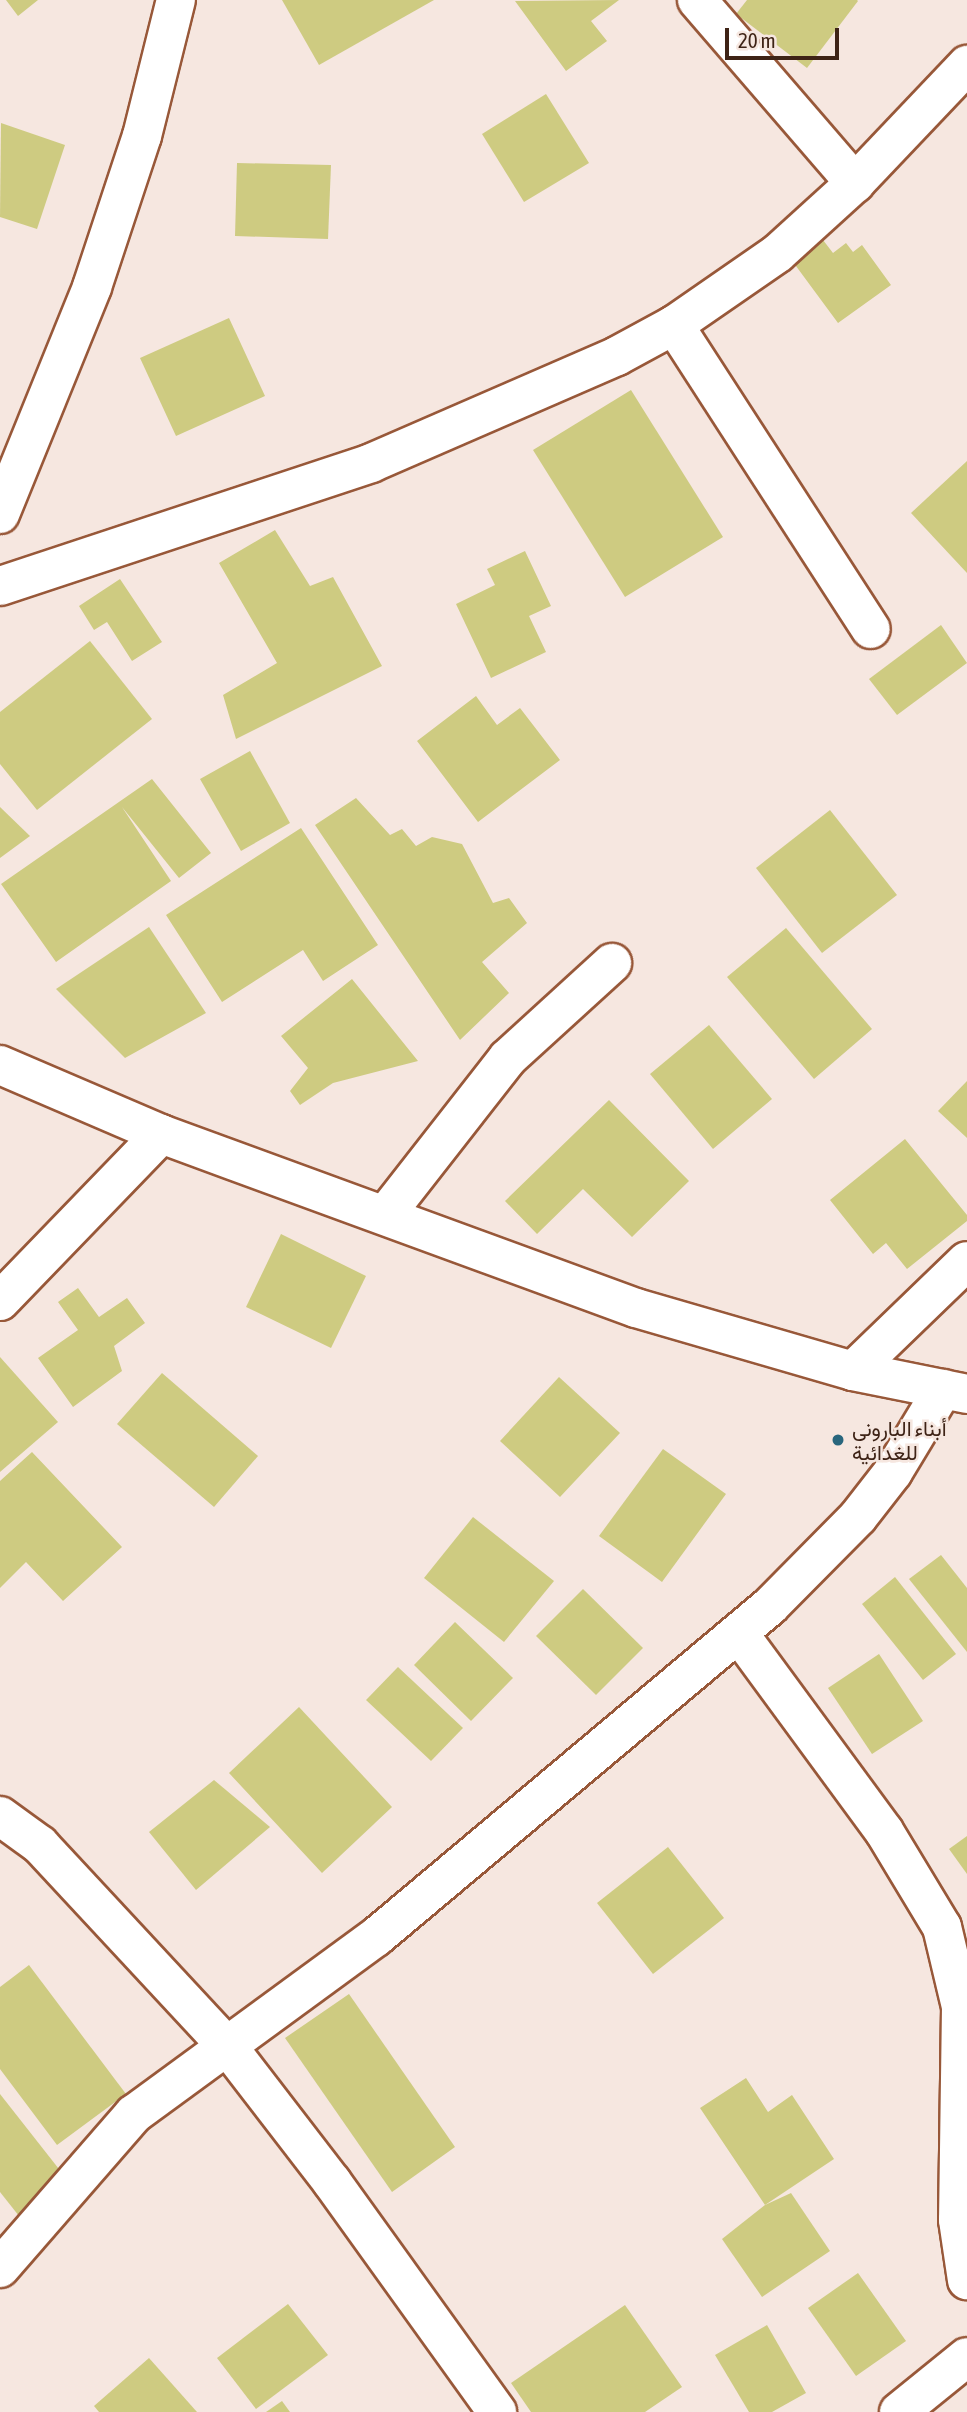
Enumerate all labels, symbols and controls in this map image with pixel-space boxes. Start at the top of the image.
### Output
scale bar [729,14,843,58]
text: 20 m [738,28,776,52]
place label: أبناء البارونى للغدائية [852,1415,947,1465]
marker: أبناء البارونى للغدائية [830,1432,846,1448]

